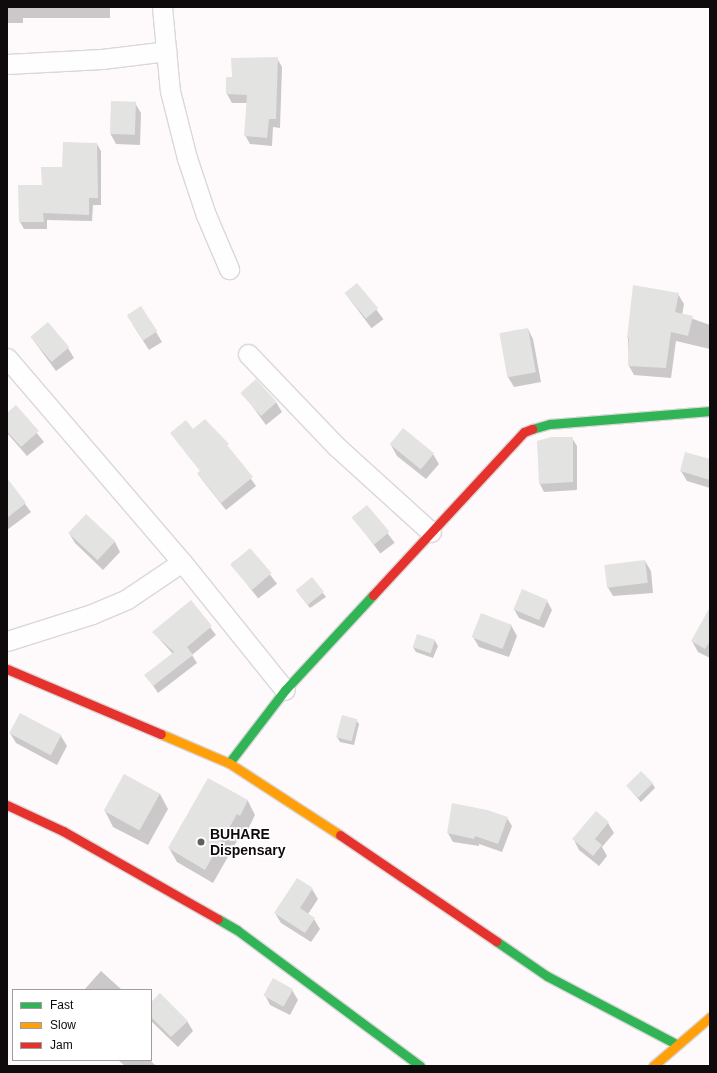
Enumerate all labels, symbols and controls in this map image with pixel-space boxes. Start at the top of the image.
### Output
place label: BUHARE Dispensary [210,826,285,858]
marker: BUHARE Dispensary [195,836,207,848]
legend [12,989,152,1061]
text: Fast [50,998,73,1012]
text: Slow [50,1018,76,1032]
text: Jam [50,1038,73,1052]

